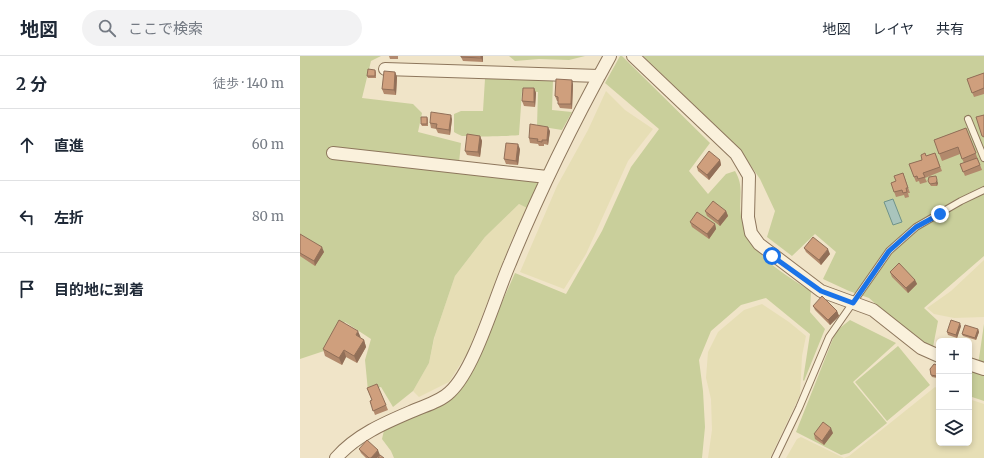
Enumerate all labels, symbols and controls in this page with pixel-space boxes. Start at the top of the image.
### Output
search box [82,10,362,46]
text: 地図 [20,17,58,41]
icon: search [96,17,118,39]
text: ここで検索 [128,19,203,38]
text: 地図 [822,20,850,38]
text: レイヤ [872,20,914,38]
text: 共有 [936,20,964,38]
text: 2 分 [16,73,47,95]
text: 徒歩 · 140 m [213,75,284,92]
icon: ahead [16,134,38,156]
text: 直進 [54,136,84,155]
text: 60 m [252,136,284,153]
route end [931,205,949,223]
icon: left [16,206,38,228]
text: 左折 [54,208,84,227]
text: 80 m [252,208,284,225]
route start [763,247,781,265]
icon: arrive [16,278,38,300]
text: 目的地に到着 [54,280,144,299]
map controls [936,338,972,446]
button: + [936,338,972,374]
button: − [936,374,972,410]
button: layers [936,410,972,446]

